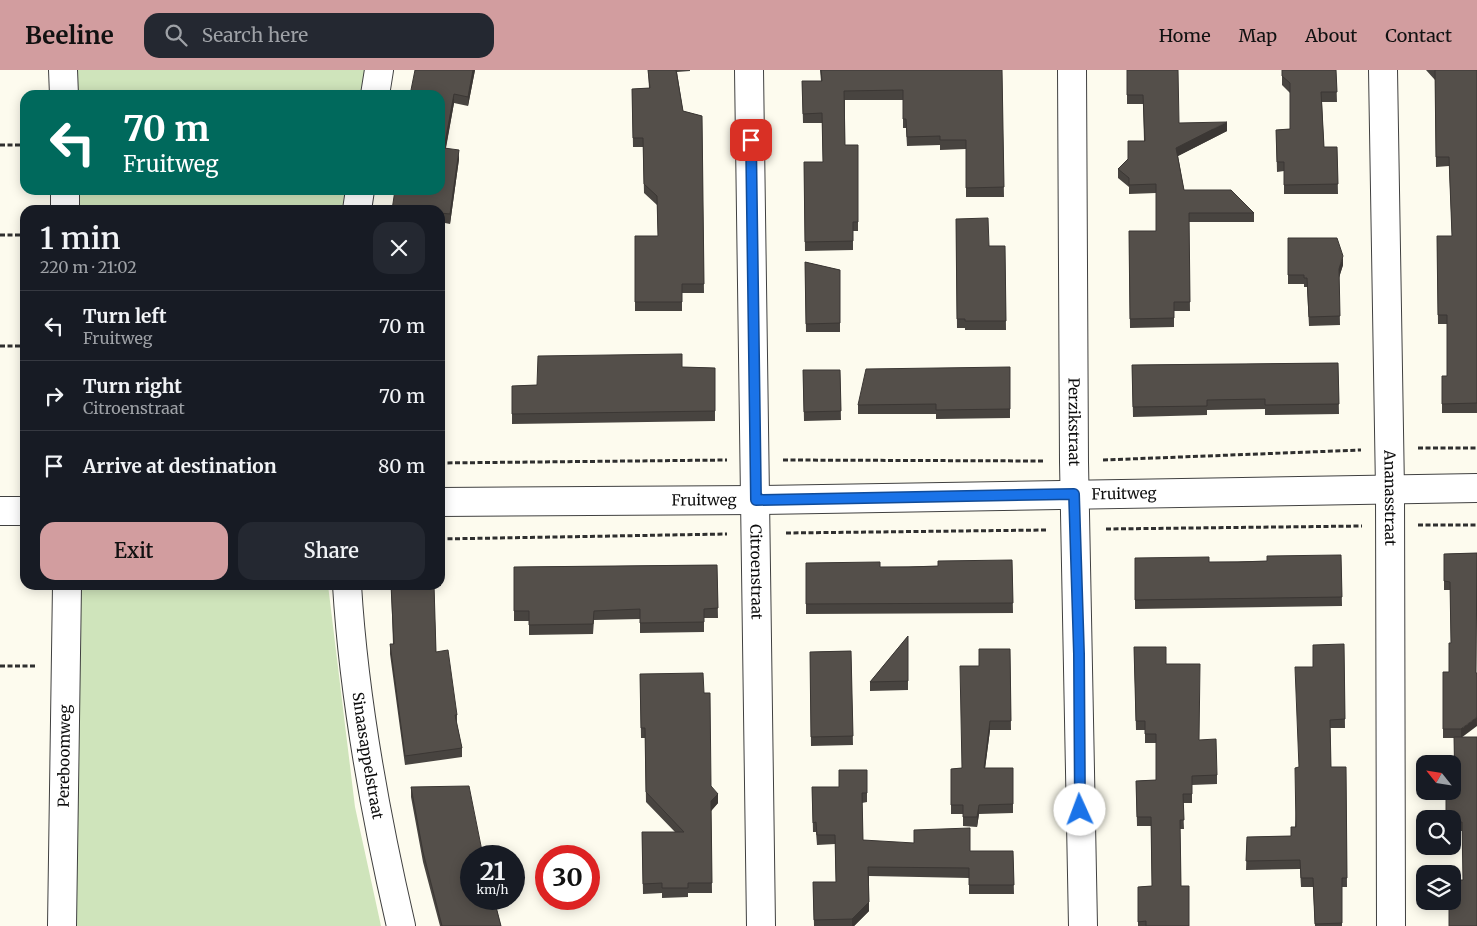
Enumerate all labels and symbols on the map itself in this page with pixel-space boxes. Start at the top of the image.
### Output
pin [730,119,772,161]
street label: Perzikstraat [1065,378,1084,466]
street label: Ananasstraat [1380,449,1400,546]
street label: Fruitweg [1091,483,1157,503]
street label: Fruitweg [671,490,737,510]
street label: Citroenstraat [746,524,767,620]
street label: Sinaasappelstraat [348,691,388,821]
street label: Pereboomweg [54,704,74,808]
north arrow [1416,755,1461,800]
position arrow [1053,783,1105,835]
speed limit sign: 30 [535,845,600,910]

